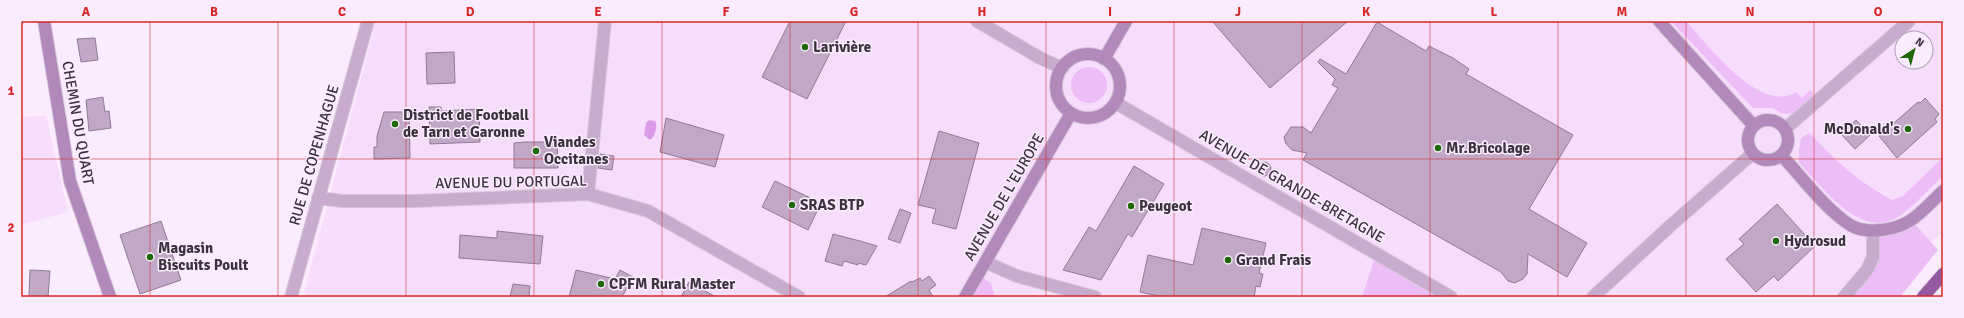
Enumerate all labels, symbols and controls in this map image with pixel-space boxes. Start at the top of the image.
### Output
text: A [82,4,91,20]
text: B [210,4,218,20]
text: C [338,4,346,20]
text: D [466,4,475,20]
text: E [594,4,602,20]
text: F [723,4,730,20]
text: G [850,4,858,20]
text: H [978,4,986,20]
text: I [1108,4,1112,20]
text: J [1235,4,1241,20]
text: K [1362,4,1370,20]
text: L [1491,4,1498,20]
text: M [1617,4,1628,20]
text: N [1745,4,1755,20]
text: O [1874,4,1883,20]
north arrow [1894,30,1934,70]
text: N [1913,35,1927,50]
place label: Larivière [813,38,871,56]
marker: Larivière [800,42,810,52]
street label: CHEMIN DU QUART [58,60,98,187]
text: 1 [7,83,15,99]
street label: RUE DE COPENHAGUE [285,83,343,227]
place label: District de Football de Tarn et Garonne [403,106,529,141]
marker: District de Football de Tarn et Garonne [390,119,400,129]
place label: McDonald's [1824,120,1900,138]
marker: McDonald's [1903,124,1913,134]
street label: AVENUE DE GRANDE-BRETAGNE [1196,125,1388,247]
street label: AVENUE DE L'EUROPE [960,130,1048,264]
place label: Viandes Occitanes [544,133,609,168]
place label: Mr.Bricolage [1446,139,1530,157]
marker: Mr.Bricolage [1433,143,1443,153]
marker: Viandes Occitanes [531,146,541,156]
street label: AVENUE DU PORTUGAL [435,172,587,192]
place label: SRAS BTP [800,196,864,214]
place label: Peugeot [1139,197,1192,215]
marker: SRAS BTP [787,200,797,210]
marker: Peugeot [1126,201,1136,211]
text: 2 [7,220,15,236]
place label: Hydrosud [1784,232,1846,250]
marker: Hydrosud [1771,236,1781,246]
place label: Magasin Biscuits Poult [158,239,249,274]
place label: Grand Frais [1236,251,1312,269]
marker: Magasin Biscuits Poult [145,252,155,262]
marker: Grand Frais [1223,255,1233,265]
place label: CPFM Rural Master [609,275,735,293]
marker: CPFM Rural Master [596,279,606,289]

